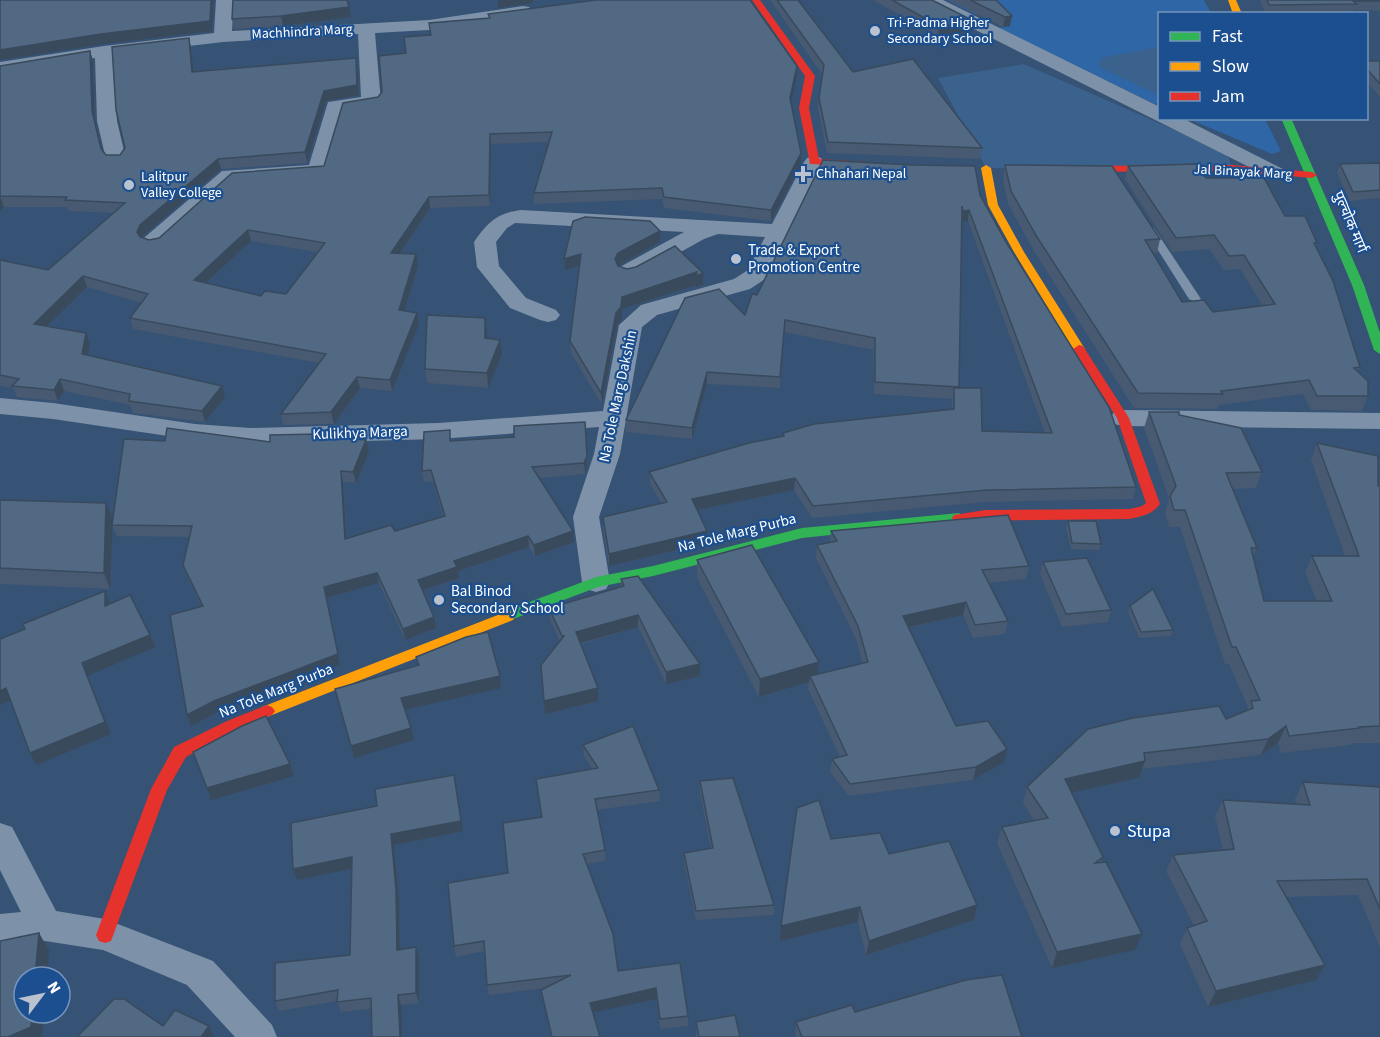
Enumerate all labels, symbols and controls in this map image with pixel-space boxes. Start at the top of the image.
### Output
legend [1158,12,1368,120]
place label: Tri-Padma Higher Secondary School [887,13,993,49]
street label: Machhindra Marg [251,19,353,45]
marker: Tri-Padma Higher Secondary School [868,24,882,38]
text: Fast [1212,24,1243,49]
text: Slow [1212,54,1249,79]
text: Jam [1212,84,1245,109]
street label: Jal Binayak Marg [1193,159,1293,185]
place label: Chhahari Nepal [816,164,907,184]
marker: Chhahari Nepal [794,165,812,183]
place label: Lalitpur Valley College [141,167,222,203]
marker: Lalitpur Valley College [122,178,136,192]
street label: पुल्चोक मार्ग [1328,188,1373,257]
place label: Trade & Export Promotion Centre [748,240,860,278]
marker: Trade & Export Promotion Centre [729,252,743,266]
street label: Na Tole Marg Dakshin [594,328,642,464]
street label: Kulikhya Marga [312,421,408,445]
street label: Na Tole Marg Purba [676,508,798,558]
place label: Bal Binod Secondary School [451,581,564,619]
marker: Bal Binod Secondary School [432,593,446,607]
street label: Na Tole Marg Purba [216,659,336,723]
place label: Stupa [1127,819,1171,844]
marker: Stupa [1108,824,1122,838]
north arrow [12,965,72,1025]
text: N [42,977,66,998]

